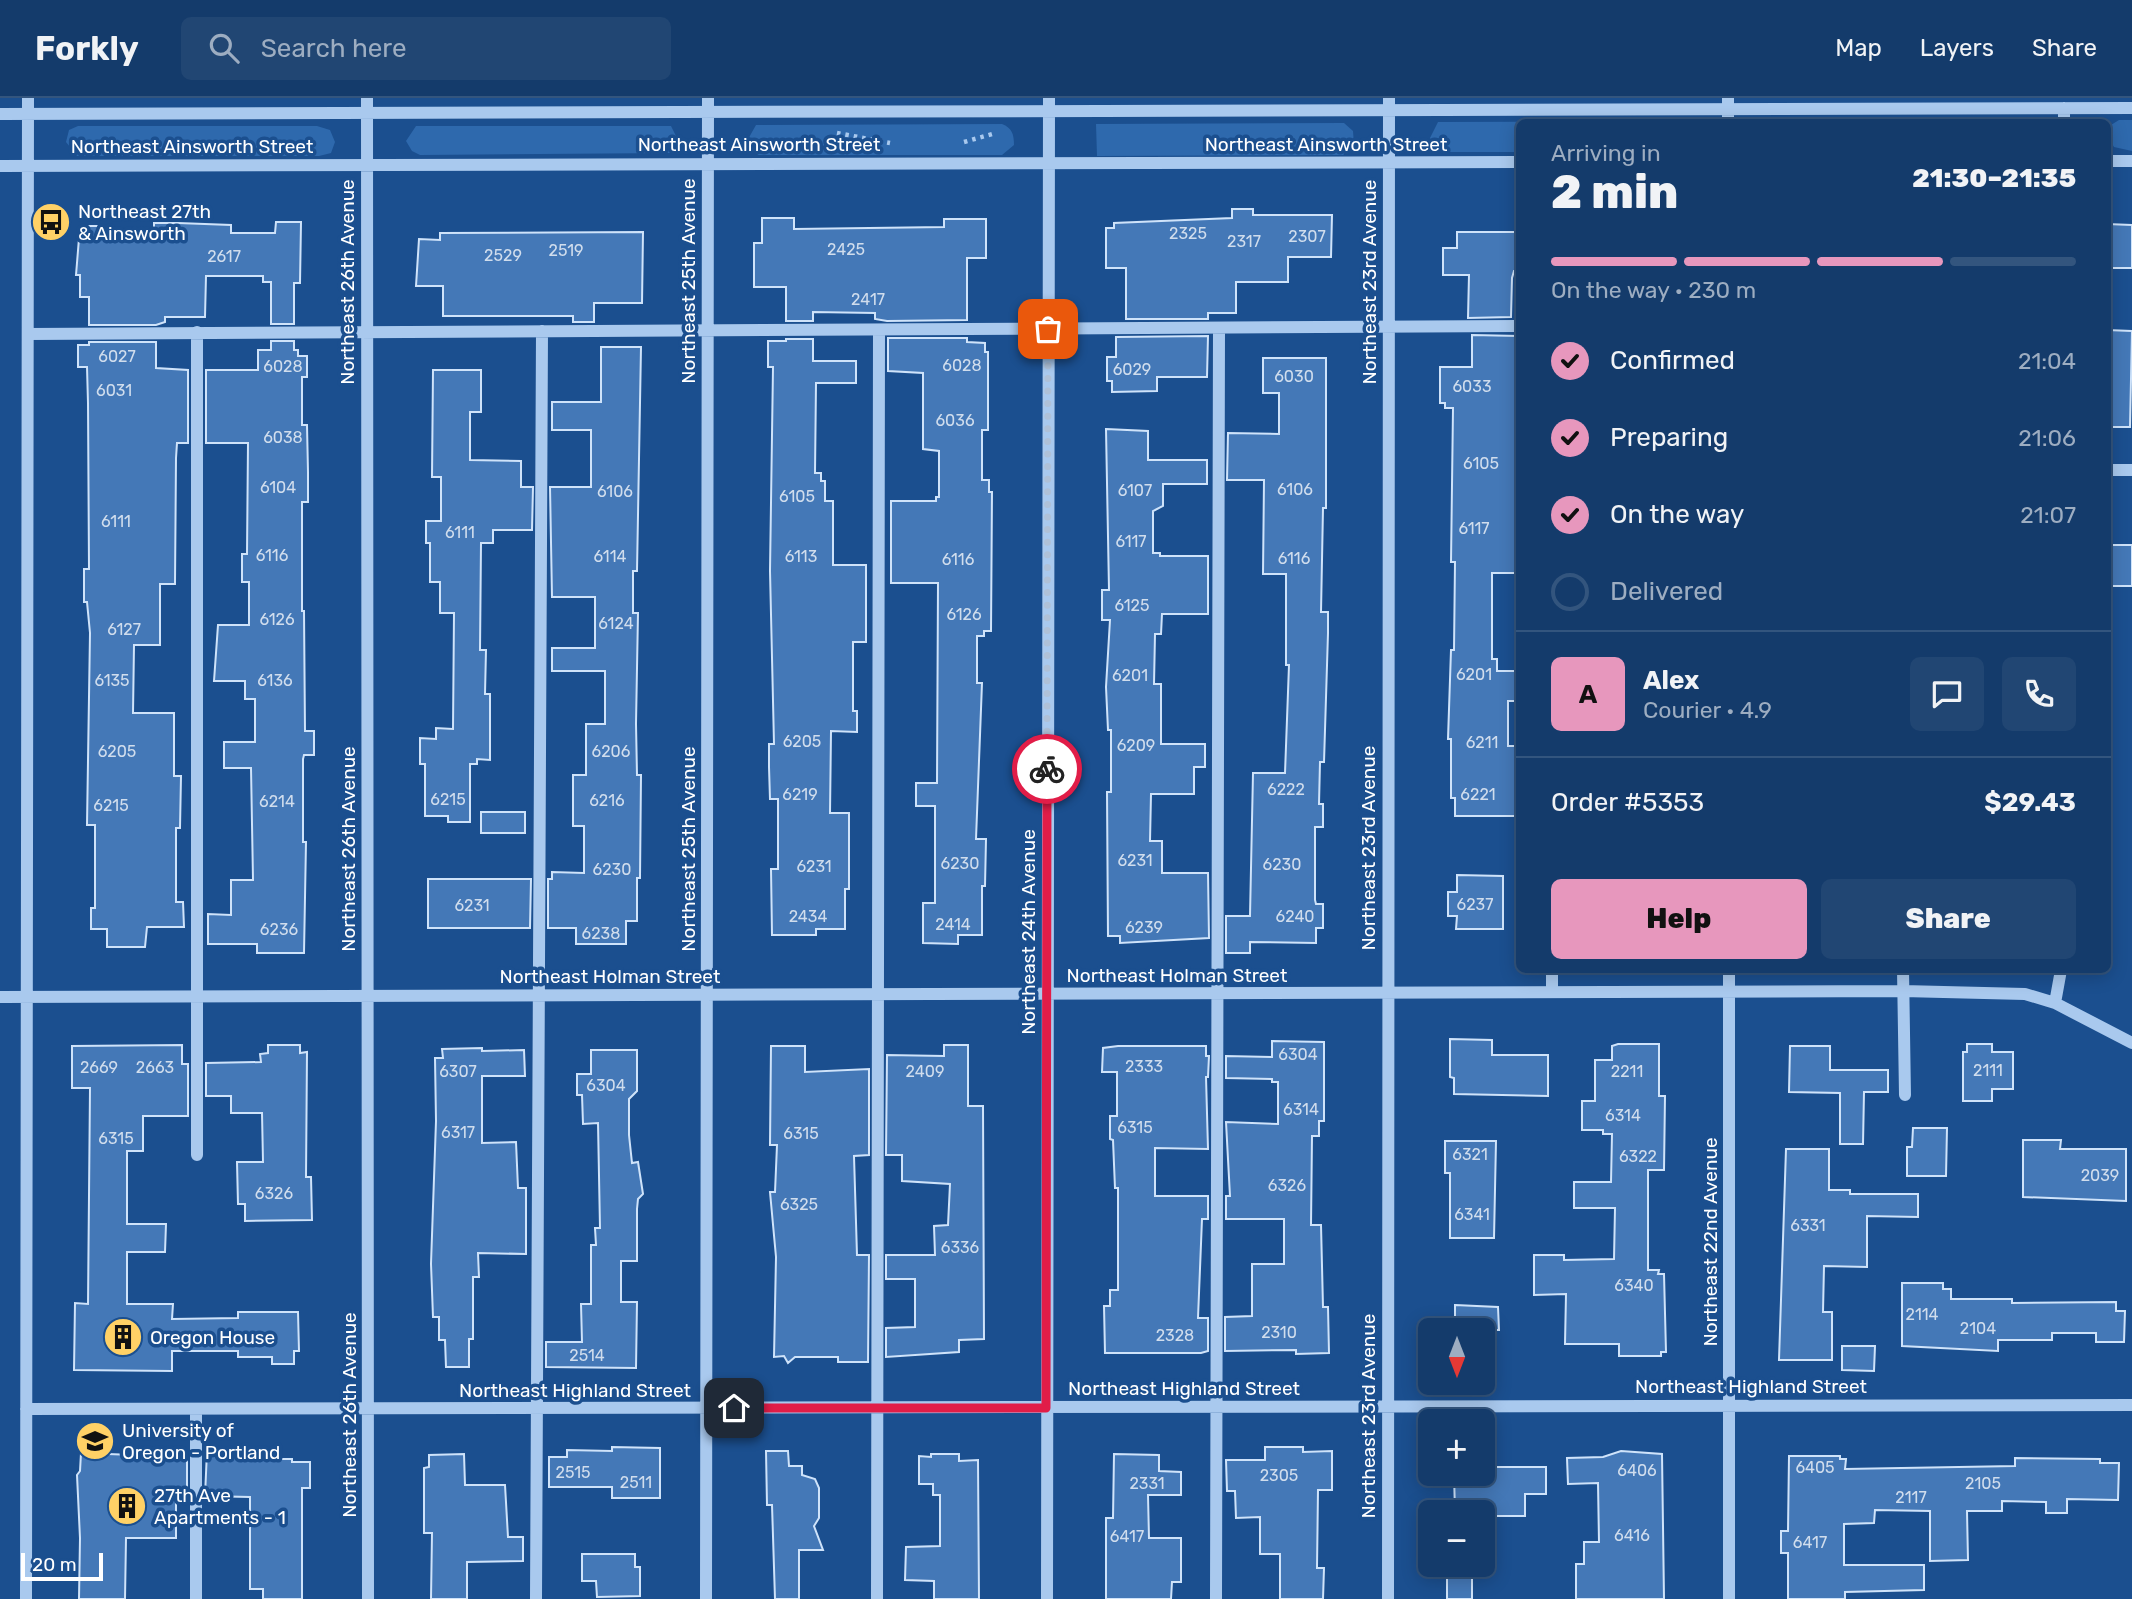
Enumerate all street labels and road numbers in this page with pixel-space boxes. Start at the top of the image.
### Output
street label: Northeast Ainsworth Street [638,133,881,156]
street label: Northeast Ainsworth Street [1205,133,1448,156]
street label: Northeast Ainsworth Street [71,135,314,158]
street label: Northeast 25th Avenue [677,178,700,384]
street label: Northeast 26th Avenue [336,179,359,385]
street label: Northeast 23rd Avenue [1358,180,1381,384]
street label: Northeast 26th Avenue [337,746,360,952]
street label: Northeast 25th Avenue [677,746,700,952]
street label: Northeast 23rd Avenue [1357,746,1380,950]
street label: Northeast 24th Avenue [1017,829,1040,1035]
street label: Northeast Holman Street [1067,964,1288,987]
street label: Northeast Holman Street [500,965,721,988]
street label: Northeast 22nd Avenue [1699,1137,1722,1347]
street label: Northeast 26th Avenue [338,1312,361,1518]
street label: Northeast 23rd Avenue [1357,1314,1380,1518]
street label: Northeast Highland Street [1635,1375,1867,1398]
street label: Northeast Highland Street [1068,1377,1300,1400]
street label: Northeast Highland Street [459,1379,691,1402]

